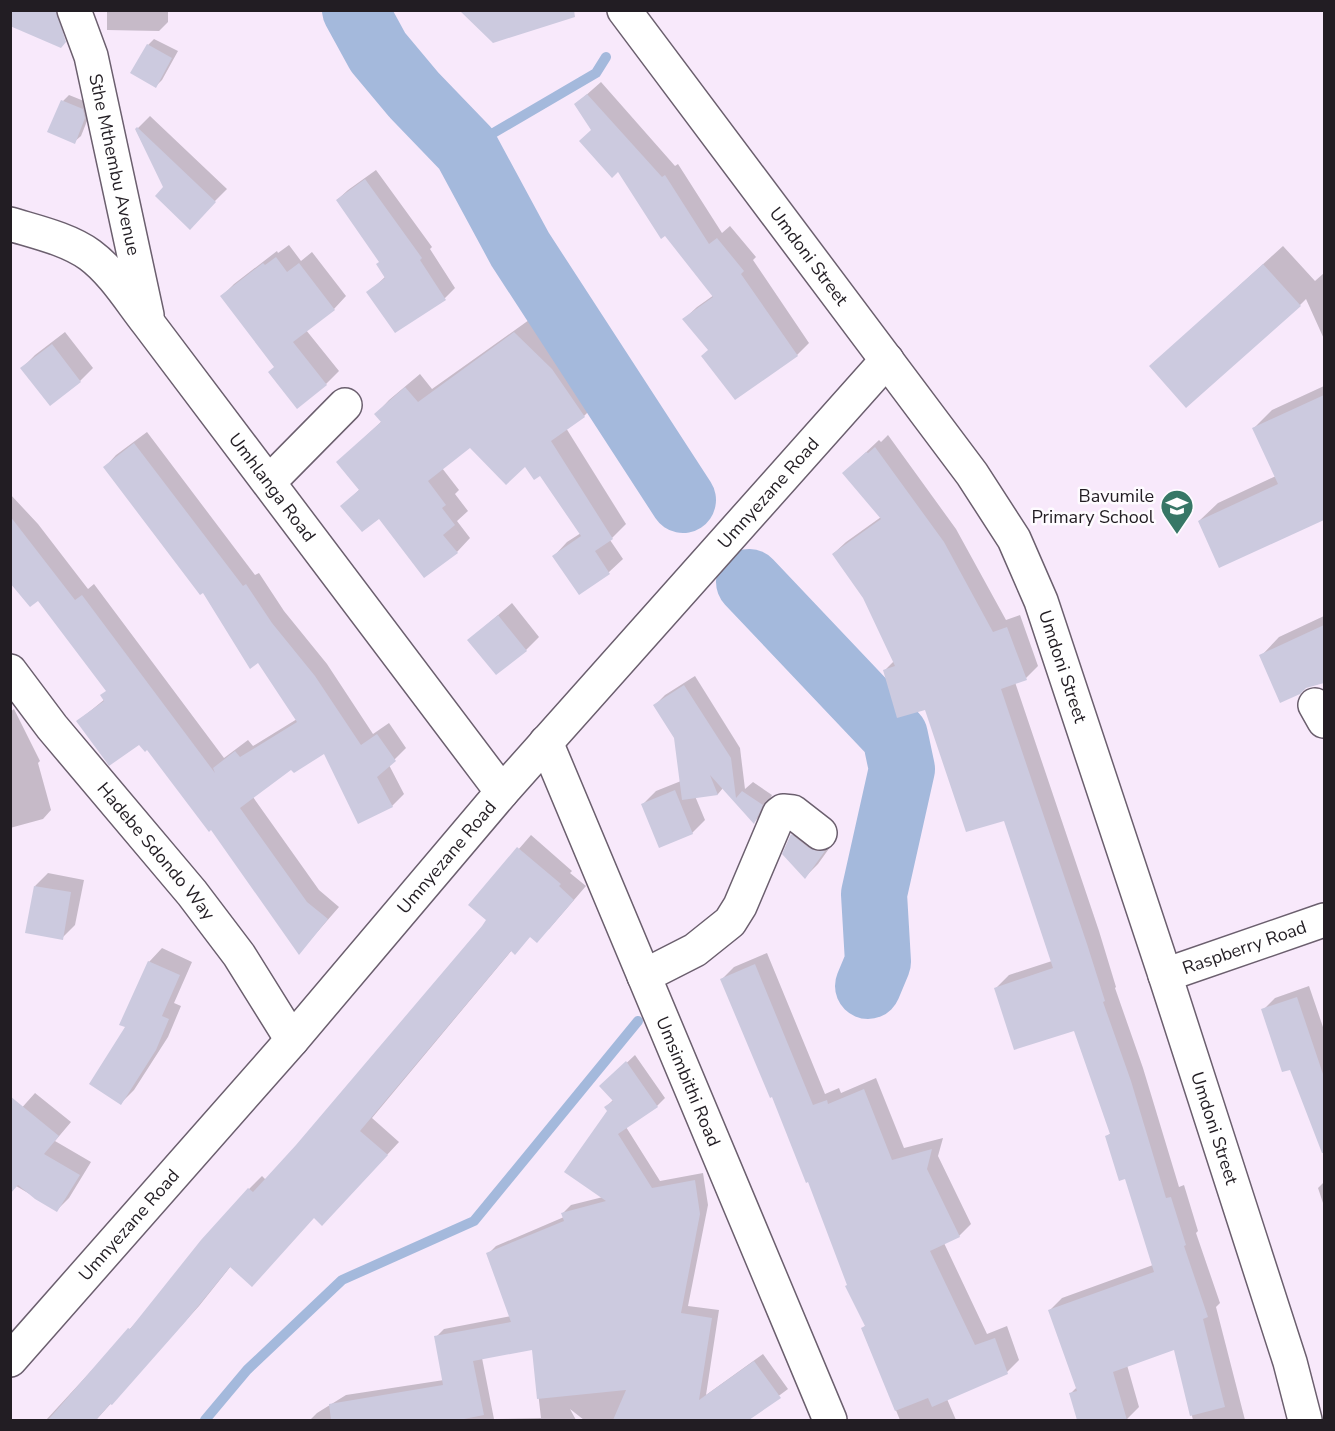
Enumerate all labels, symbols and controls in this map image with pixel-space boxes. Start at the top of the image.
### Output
street label: Sthe Mthembu Avenue [83,71,146,258]
street label: Umdoni Street [764,202,854,311]
street label: Umhlanga Road [223,428,321,547]
street label: Umnyezane Road [712,432,824,554]
place label: Bavumile Primary School [1031,484,1155,529]
school or university icon: Bavumile Primary School [1159,488,1195,535]
street label: Umdoni Street [1033,607,1093,727]
street label: Hadebe Sdondo Way [92,777,221,926]
street label: Umnyezane Road [392,795,502,919]
street label: Raspberry Road [1179,915,1310,980]
street label: Umsimbithi Road [650,1013,726,1150]
street label: Umdoni Street [1185,1069,1244,1188]
street label: Umnyezane Road [73,1164,185,1286]

